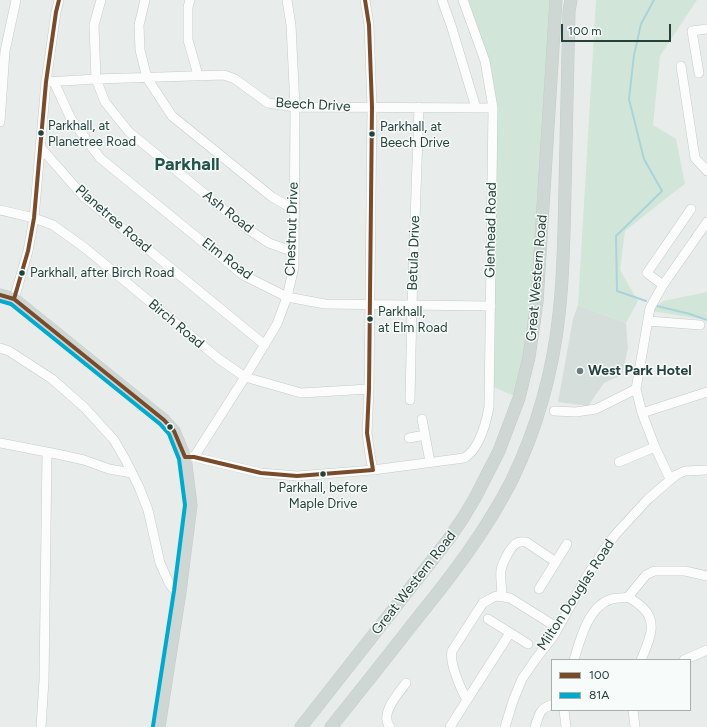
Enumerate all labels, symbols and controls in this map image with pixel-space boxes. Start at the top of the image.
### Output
scale bar [563,16,673,42]
text: 100 m [568,24,602,38]
street label: Beech Drive [275,95,351,115]
place label: Parkhall, at Planetree Road [48,118,136,149]
place label: Parkhall, at Beech Drive [380,119,450,150]
marker: Parkhall, at Planetree Road [36,128,46,138]
marker: Parkhall, at Beech Drive [367,129,377,139]
district label: Parkhall [154,154,220,176]
street label: Planetree Road [72,182,154,256]
street label: Chestnut Drive [282,182,302,276]
street label: Glenhead Road [482,182,500,278]
street label: Ash Road [199,187,257,237]
street label: Great Western Road [523,214,551,342]
street label: Betula Drive [404,215,424,291]
street label: Elm Road [198,235,256,283]
place label: Parkhall, after Birch Road [30,265,174,281]
marker: Parkhall, after Birch Road [17,268,27,278]
street label: Birch Road [145,296,207,352]
place label: Parkhall, at Elm Road [378,304,448,335]
marker: Parkhall, at Elm Road [365,314,375,324]
place label: West Park Hotel [588,363,692,379]
marker: West Park Hotel [575,366,585,376]
unlabelled marker [165,422,175,432]
marker: Parkhall, before Maple Drive [318,469,328,479]
place label: Parkhall, before Maple Drive [279,480,367,511]
street label: Great Western Road [368,528,460,638]
street label: Milton Douglas Road [534,536,618,654]
legend [551,659,691,711]
text: 100 [589,668,609,682]
text: 81A [589,688,609,702]

